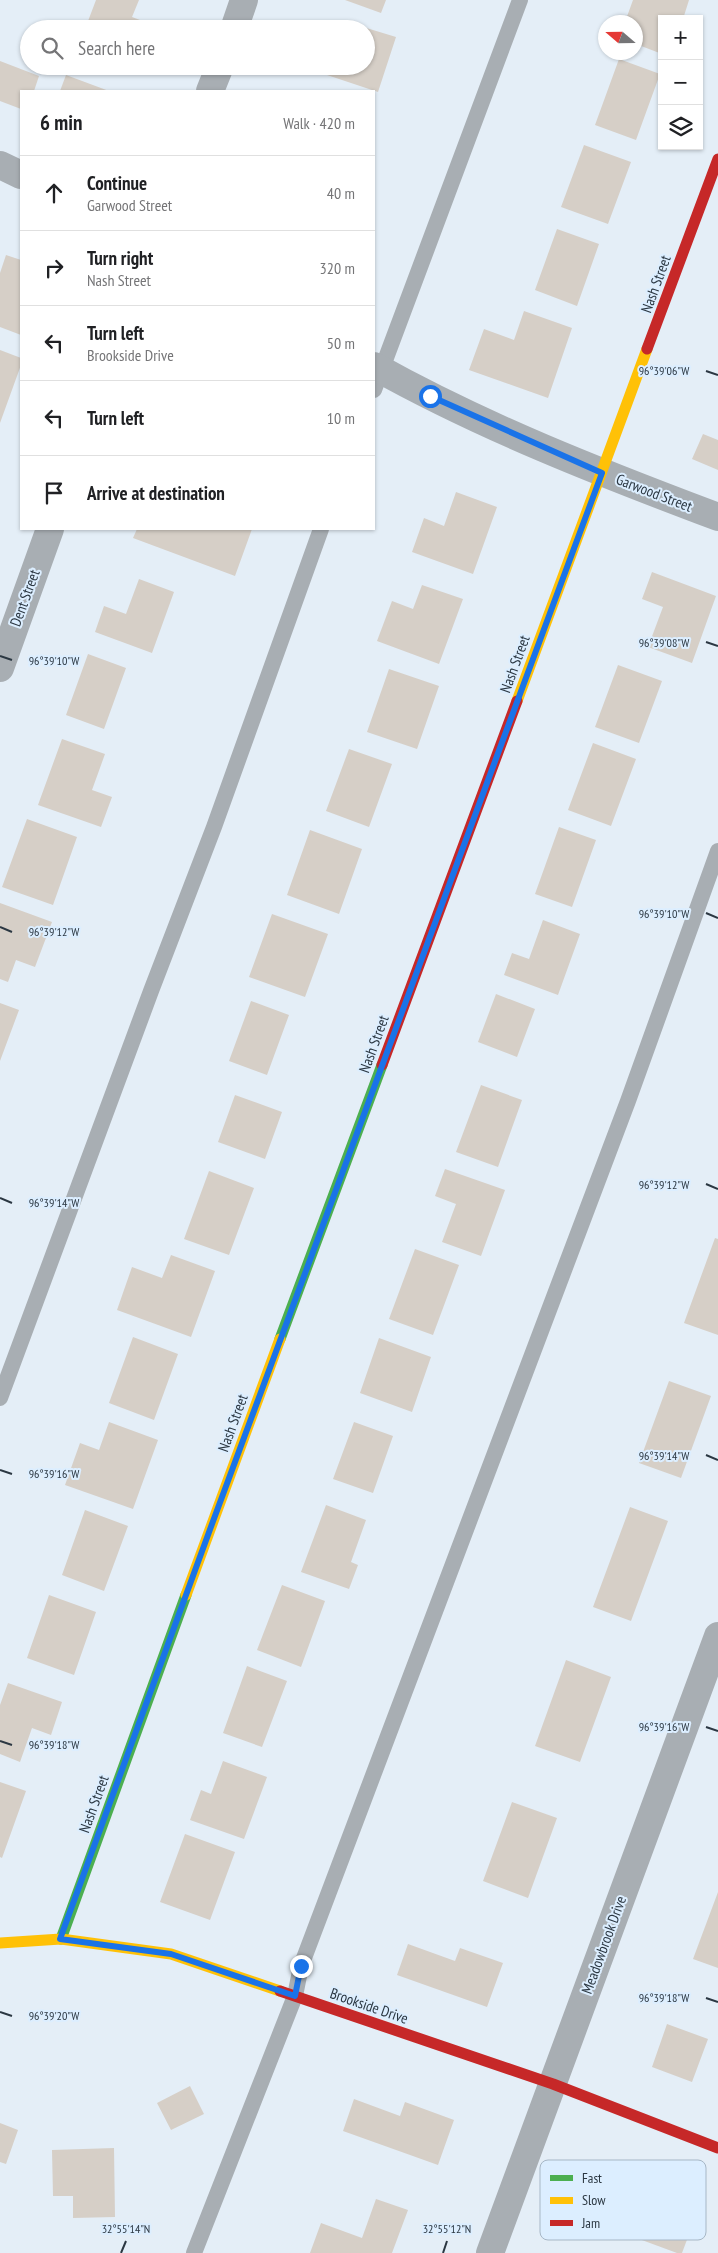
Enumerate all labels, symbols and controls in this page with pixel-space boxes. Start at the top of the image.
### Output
north arrow [598,15,643,60]
map controls [658,15,703,150]
button: + [658,15,703,60]
search box [20,20,375,75]
icon: search [38,34,66,62]
text: Search here [78,36,155,60]
button: − [658,60,703,105]
button: layers [658,105,703,150]
text: 6 min [40,109,82,136]
text: Walk · 420 m [283,113,355,133]
text: Continue [87,171,147,195]
icon: ahead [40,179,68,207]
text: 40 m [327,183,355,203]
text: Garwood Street [87,195,172,215]
text: Turn right [87,246,153,270]
street label: Nash Street [636,252,675,315]
icon: right [40,254,68,282]
text: 320 m [320,258,355,278]
text: Nash Street [87,270,151,290]
text: Turn left [87,321,144,345]
icon: left [40,329,68,357]
text: 50 m [327,333,355,353]
text: Brookside Drive [87,345,174,365]
text: 96°39'06"W [639,363,689,378]
route start [419,385,442,408]
icon: left [40,404,68,432]
text: Turn left [87,406,144,430]
text: 10 m [327,408,355,428]
street label: Garwood Street [613,469,695,516]
icon: arrive [40,479,68,507]
text: Arrive at destination [87,481,225,505]
street label: Dent Street [6,567,44,629]
street label: Nash Street [495,632,534,695]
text: 96°39'08"W [639,635,689,650]
text: 96°39'10"W [29,653,79,668]
text: 96°39'10"W [639,906,689,921]
text: 96°39'12"W [29,924,79,939]
street label: Nash Street [354,1012,393,1075]
text: 96°39'12"W [639,1177,689,1192]
text: 96°39'14"W [29,1195,79,1210]
street label: Nash Street [213,1391,252,1454]
text: 96°39'14"W [639,1448,689,1463]
text: 96°39'16"W [29,1466,79,1481]
text: 96°39'16"W [639,1719,689,1734]
text: 96°39'18"W [29,1737,79,1752]
street label: Nash Street [74,1772,113,1835]
street label: Meadowbrook Drive [577,1893,630,1996]
route end [290,1955,313,1978]
street label: Brookside Drive [328,1983,411,2028]
text: 96°39'18"W [639,1990,689,2005]
text: 96°39'20"W [29,2008,79,2023]
legend [540,2160,706,2240]
text: Fast [582,2169,602,2187]
text: Slow [582,2191,606,2209]
text: Jam [581,2214,600,2232]
text: 32°55'14"N [102,2221,150,2236]
text: 32°55'12"N [423,2221,471,2236]

